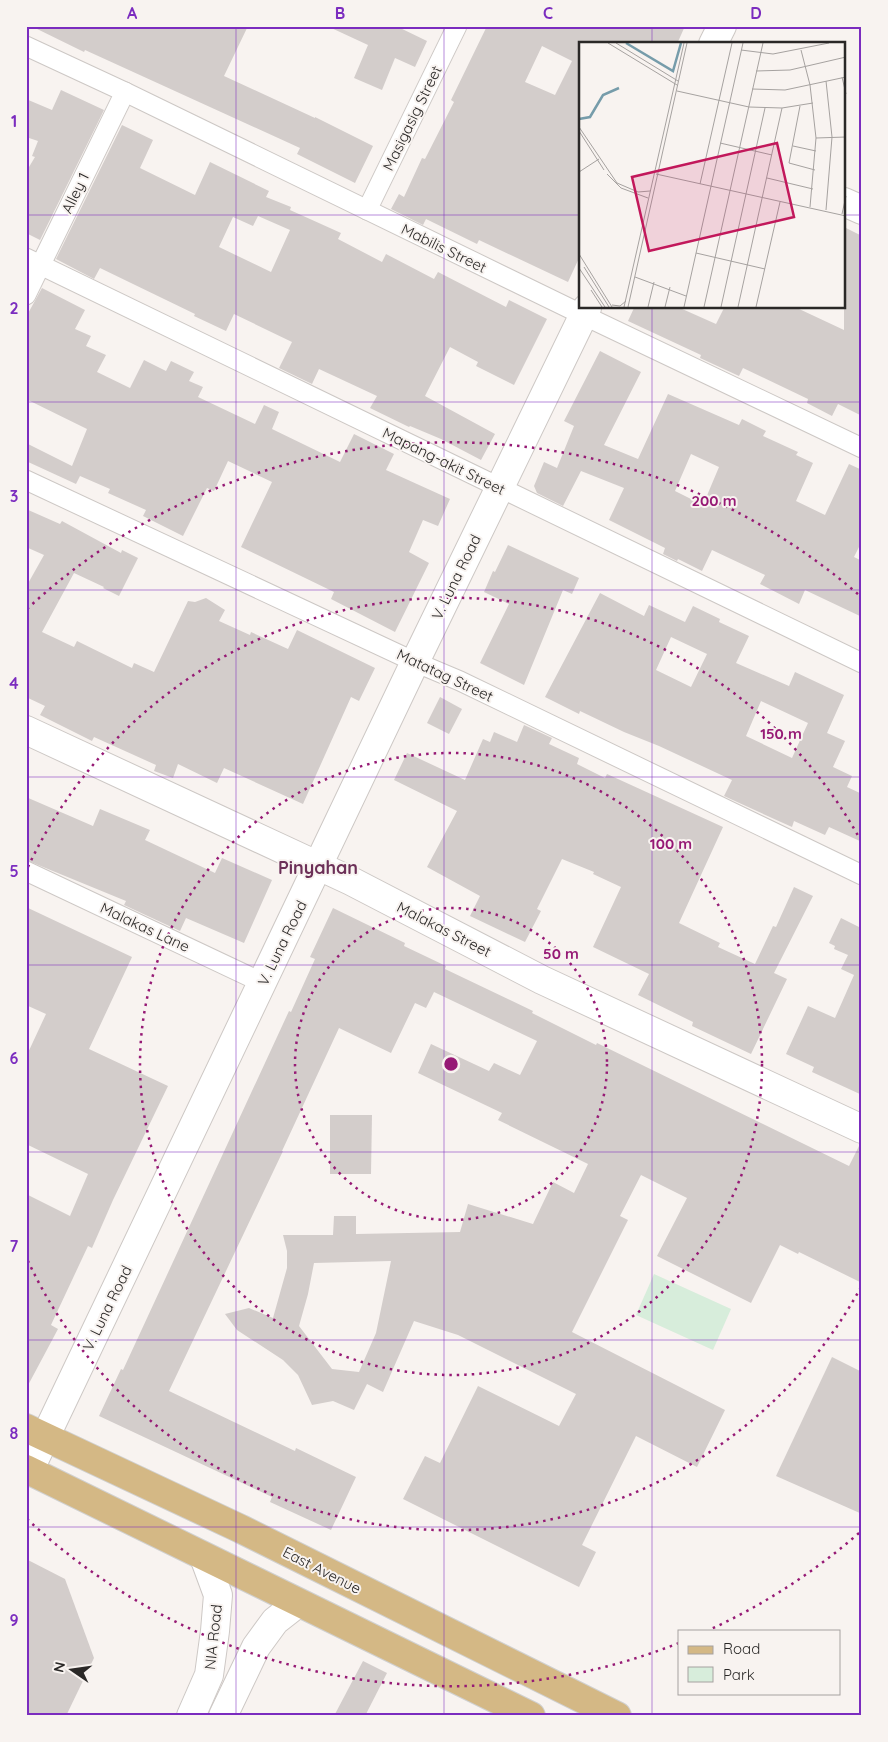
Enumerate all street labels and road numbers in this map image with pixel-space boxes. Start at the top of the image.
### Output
street label: Masigasig Street [378,62,446,174]
street label: Alley 1 [57,169,93,217]
street label: Mabilis Street [398,219,490,277]
street label: Mapang-akit Street [380,423,508,499]
street label: V. Luna Road [427,531,485,623]
street label: Matatag Street [394,644,496,706]
street label: V. Luna Road [253,897,311,989]
street label: Malakas Street [394,897,494,961]
street label: Malakas Lane [97,898,193,956]
street label: V. Luna Road [78,1262,136,1354]
street label: East Avenue [280,1542,364,1598]
street label: NIA Road [200,1603,226,1671]

